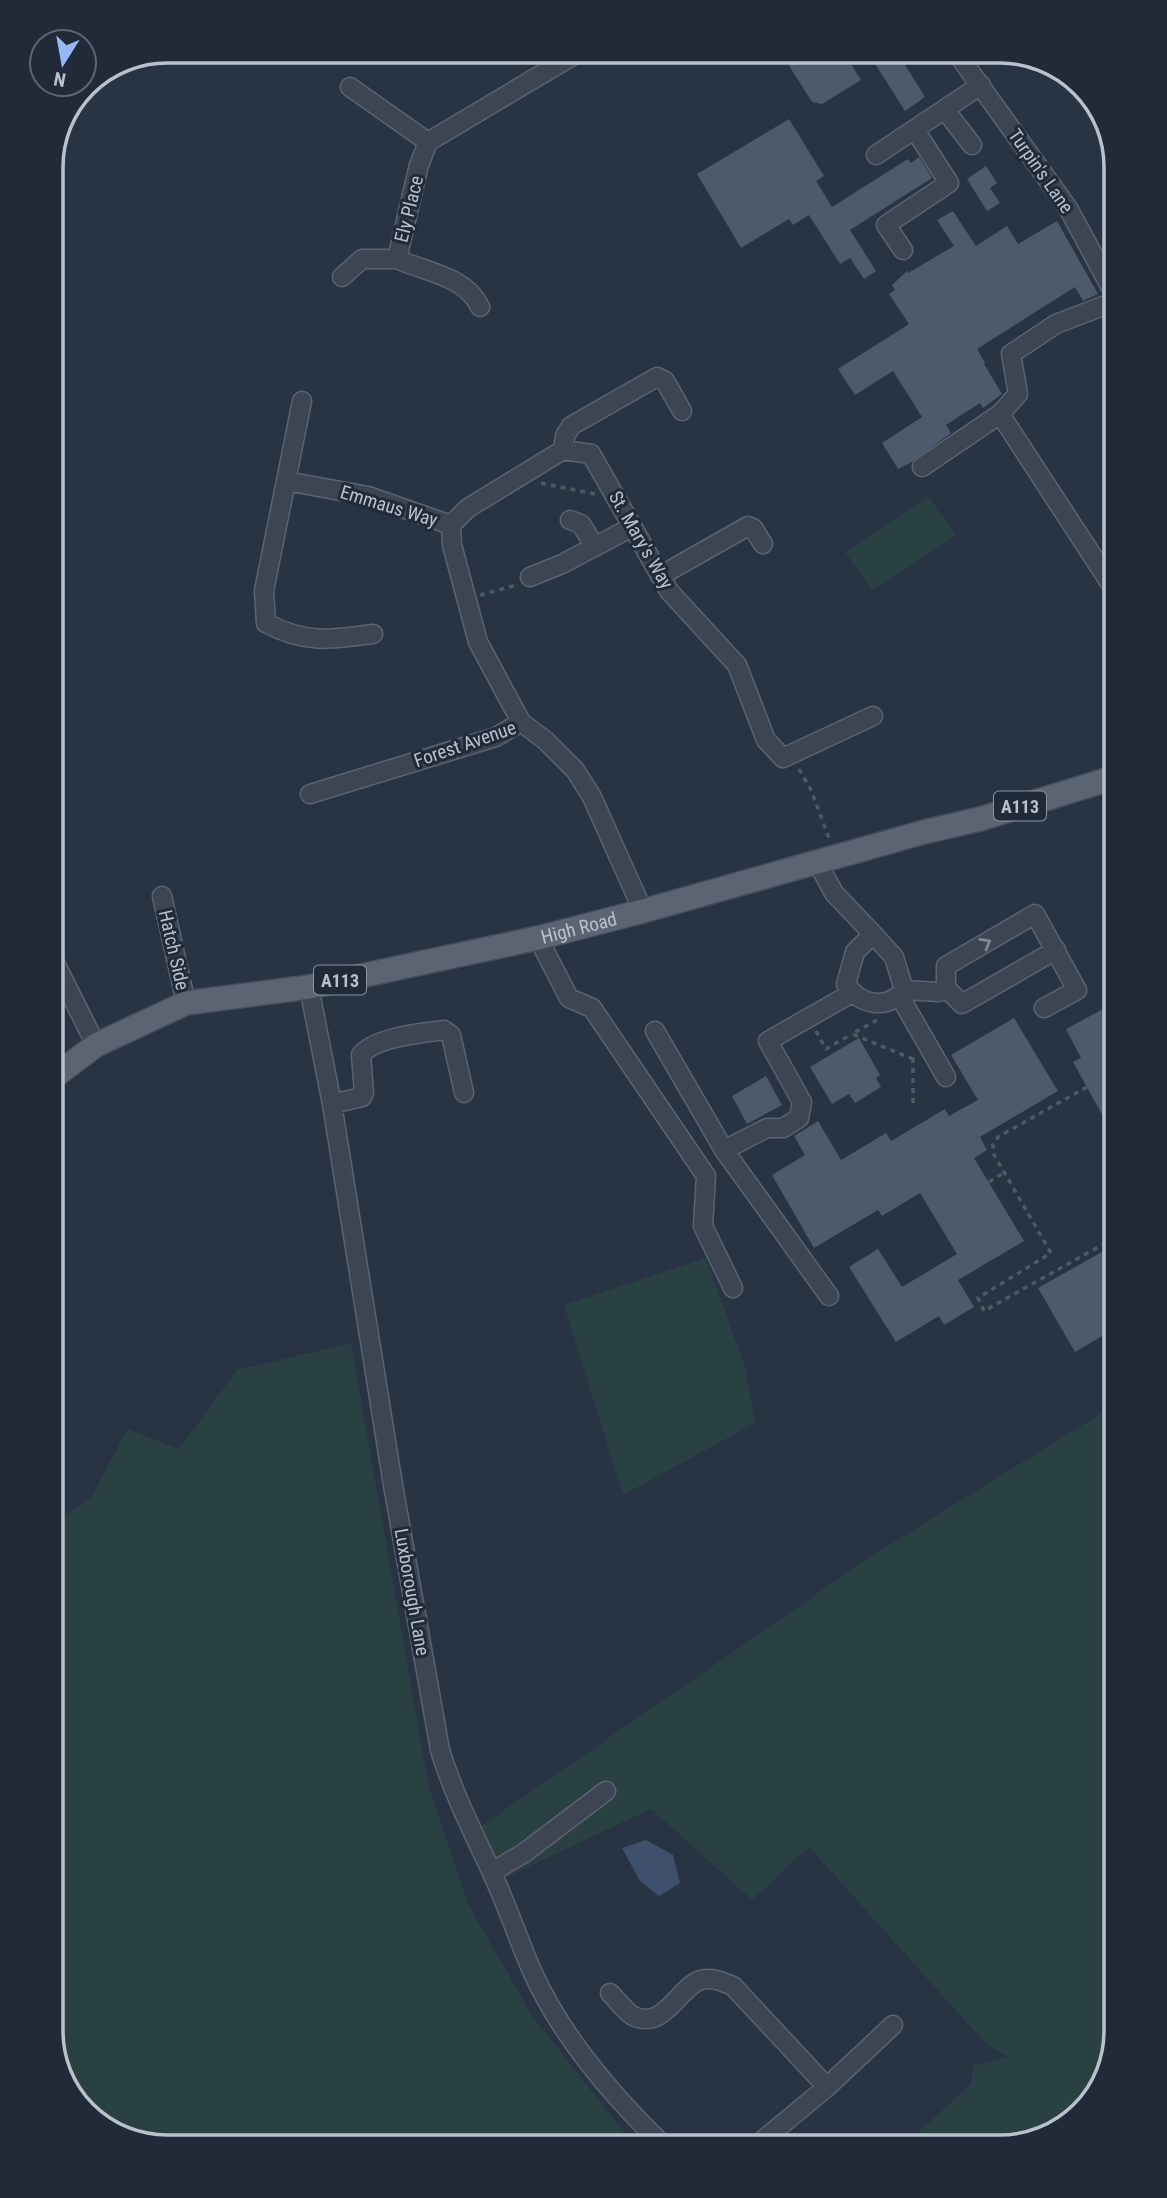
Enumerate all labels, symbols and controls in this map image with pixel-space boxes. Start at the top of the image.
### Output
north arrow [28,28,98,98]
text: N [52,67,68,92]
street label: Turpin's Lane [1004,124,1079,218]
street label: Ely Place [390,173,428,245]
street label: Emmaus Way [338,480,440,532]
street label: St. Mary's Way [604,487,678,593]
street label: Forest Avenue [411,716,519,772]
road number: A113 [994,792,1046,820]
street label: High Road [538,907,619,948]
street label: Hatch Side [154,908,194,992]
one-way arrow [978,938,991,951]
road number: A113 [314,965,366,995]
street label: Luxborough Lane [390,1527,435,1657]

